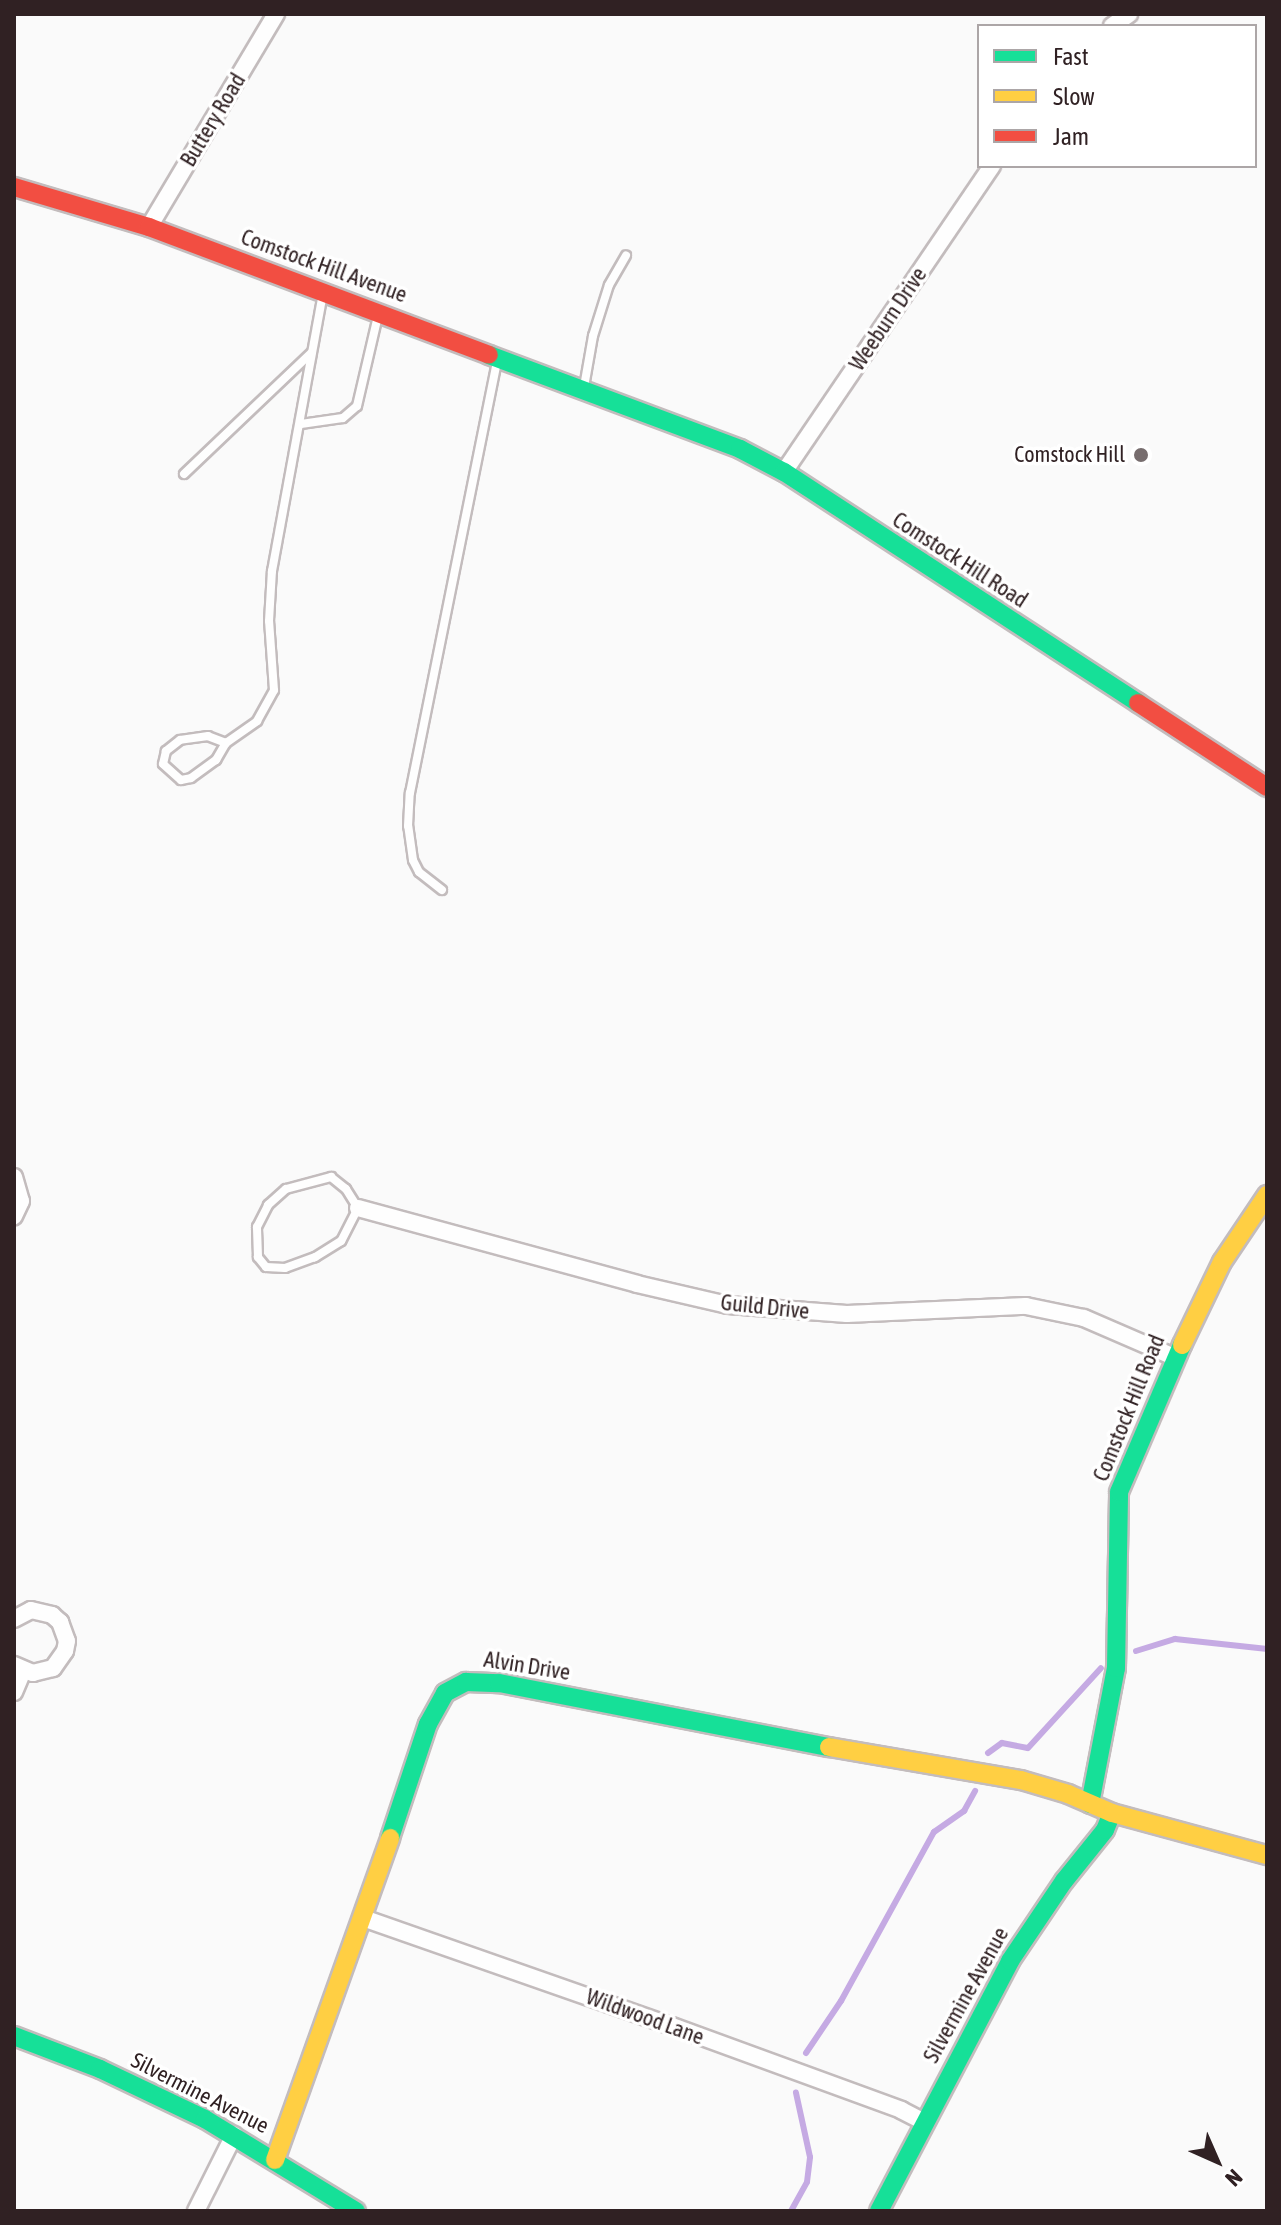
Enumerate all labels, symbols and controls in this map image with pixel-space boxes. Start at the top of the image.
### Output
legend [977,24,1257,168]
text: Fast [1053,43,1089,70]
street label: Buttery Road [175,69,251,171]
text: Slow [1053,83,1095,110]
text: Jam [1053,123,1089,150]
street label: Comstock Hill Avenue [237,224,411,308]
street label: Weeburn Drive [844,262,932,376]
place label: Comstock Hill [1014,442,1125,468]
marker: Comstock Hill [1132,446,1150,464]
street label: Comstock Hill Road [888,507,1032,613]
street label: Guild Drive [719,1289,811,1325]
street label: Comstock Hill Road [1088,1331,1170,1485]
street label: Alvin Drive [482,1646,572,1686]
street label: Silvermine Avenue [918,1923,1014,2067]
street label: Wildwood Lane [582,1983,708,2051]
street label: Silvermine Avenue [127,2047,273,2139]
north arrow [1177,2121,1257,2201]
text: N [1220,2164,1248,2192]

